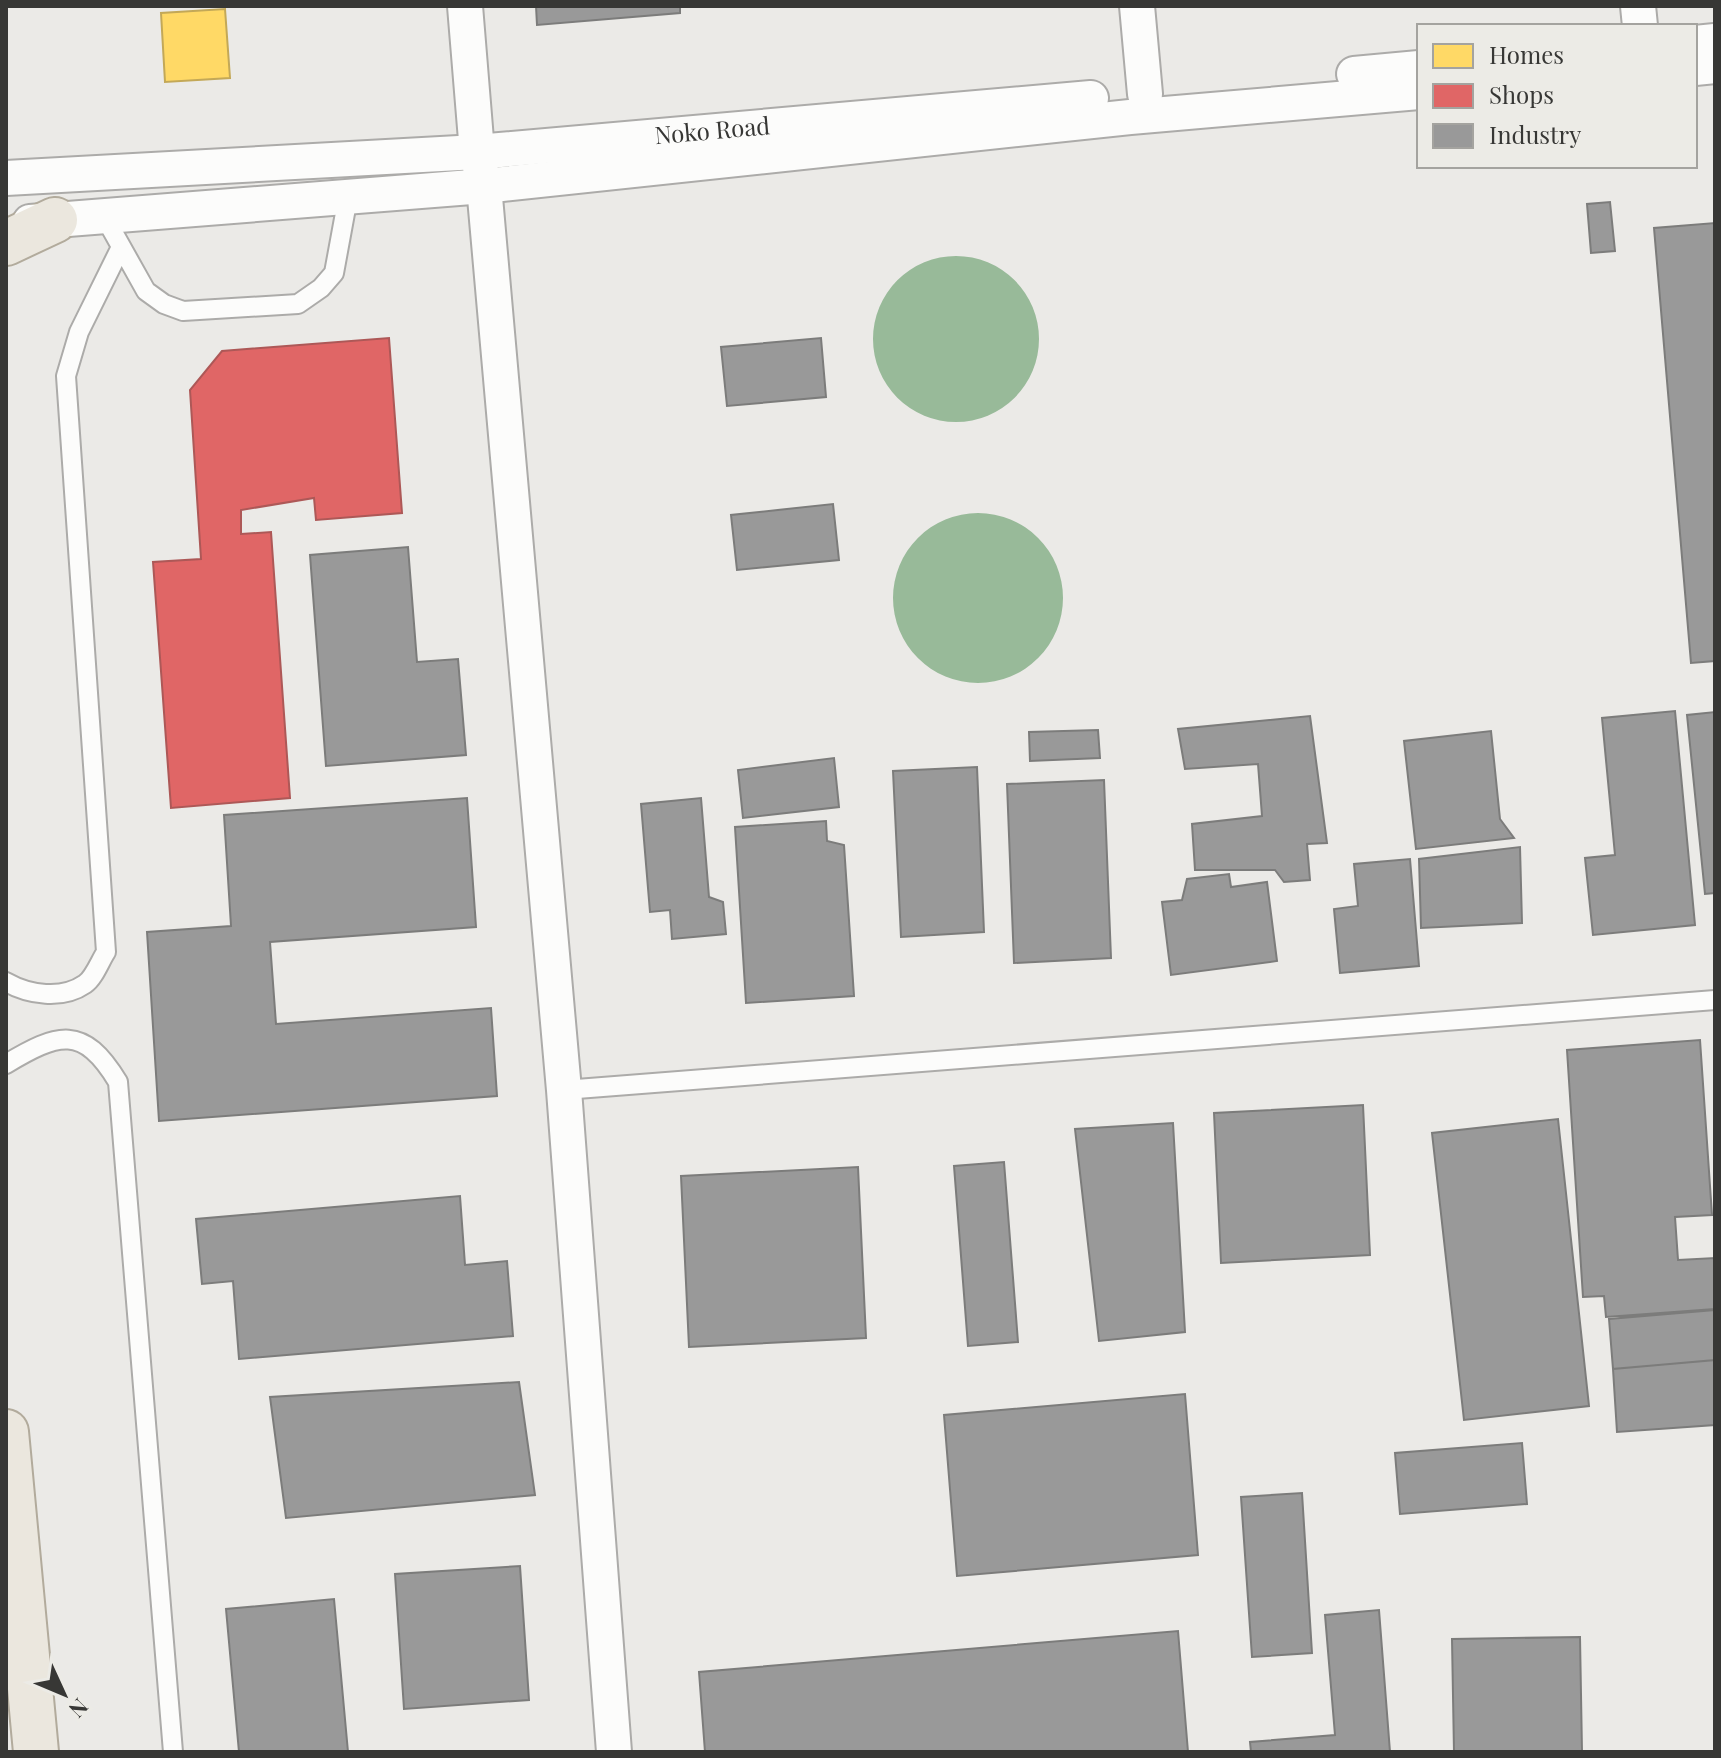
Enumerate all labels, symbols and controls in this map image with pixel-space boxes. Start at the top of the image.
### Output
legend [1417,24,1697,168]
text: Homes [1489,38,1564,70]
text: Shops [1489,78,1554,110]
street label: Noko Road [653,108,771,150]
text: Industry [1489,118,1581,150]
north arrow [24,1654,104,1734]
text: N [63,1692,95,1725]

